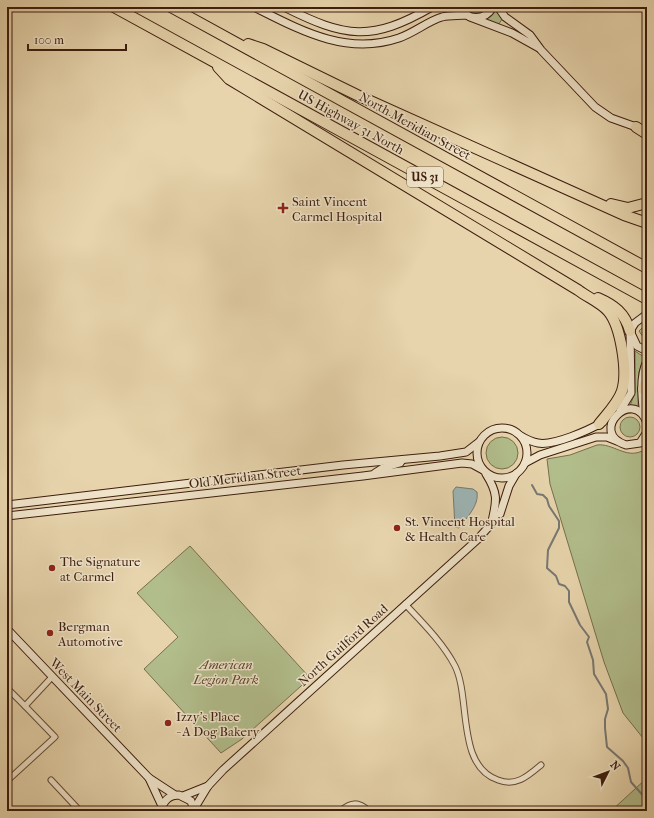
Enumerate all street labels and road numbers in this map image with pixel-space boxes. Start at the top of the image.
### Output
street label: US Highway 31 North [295,87,407,158]
street label: North Meridian Street [356,89,474,163]
road number: US 31 [407,167,443,187]
street label: Old Meridian Street [188,463,302,491]
street label: North Guilford Road [295,600,392,689]
street label: West Main Street [46,654,125,735]

